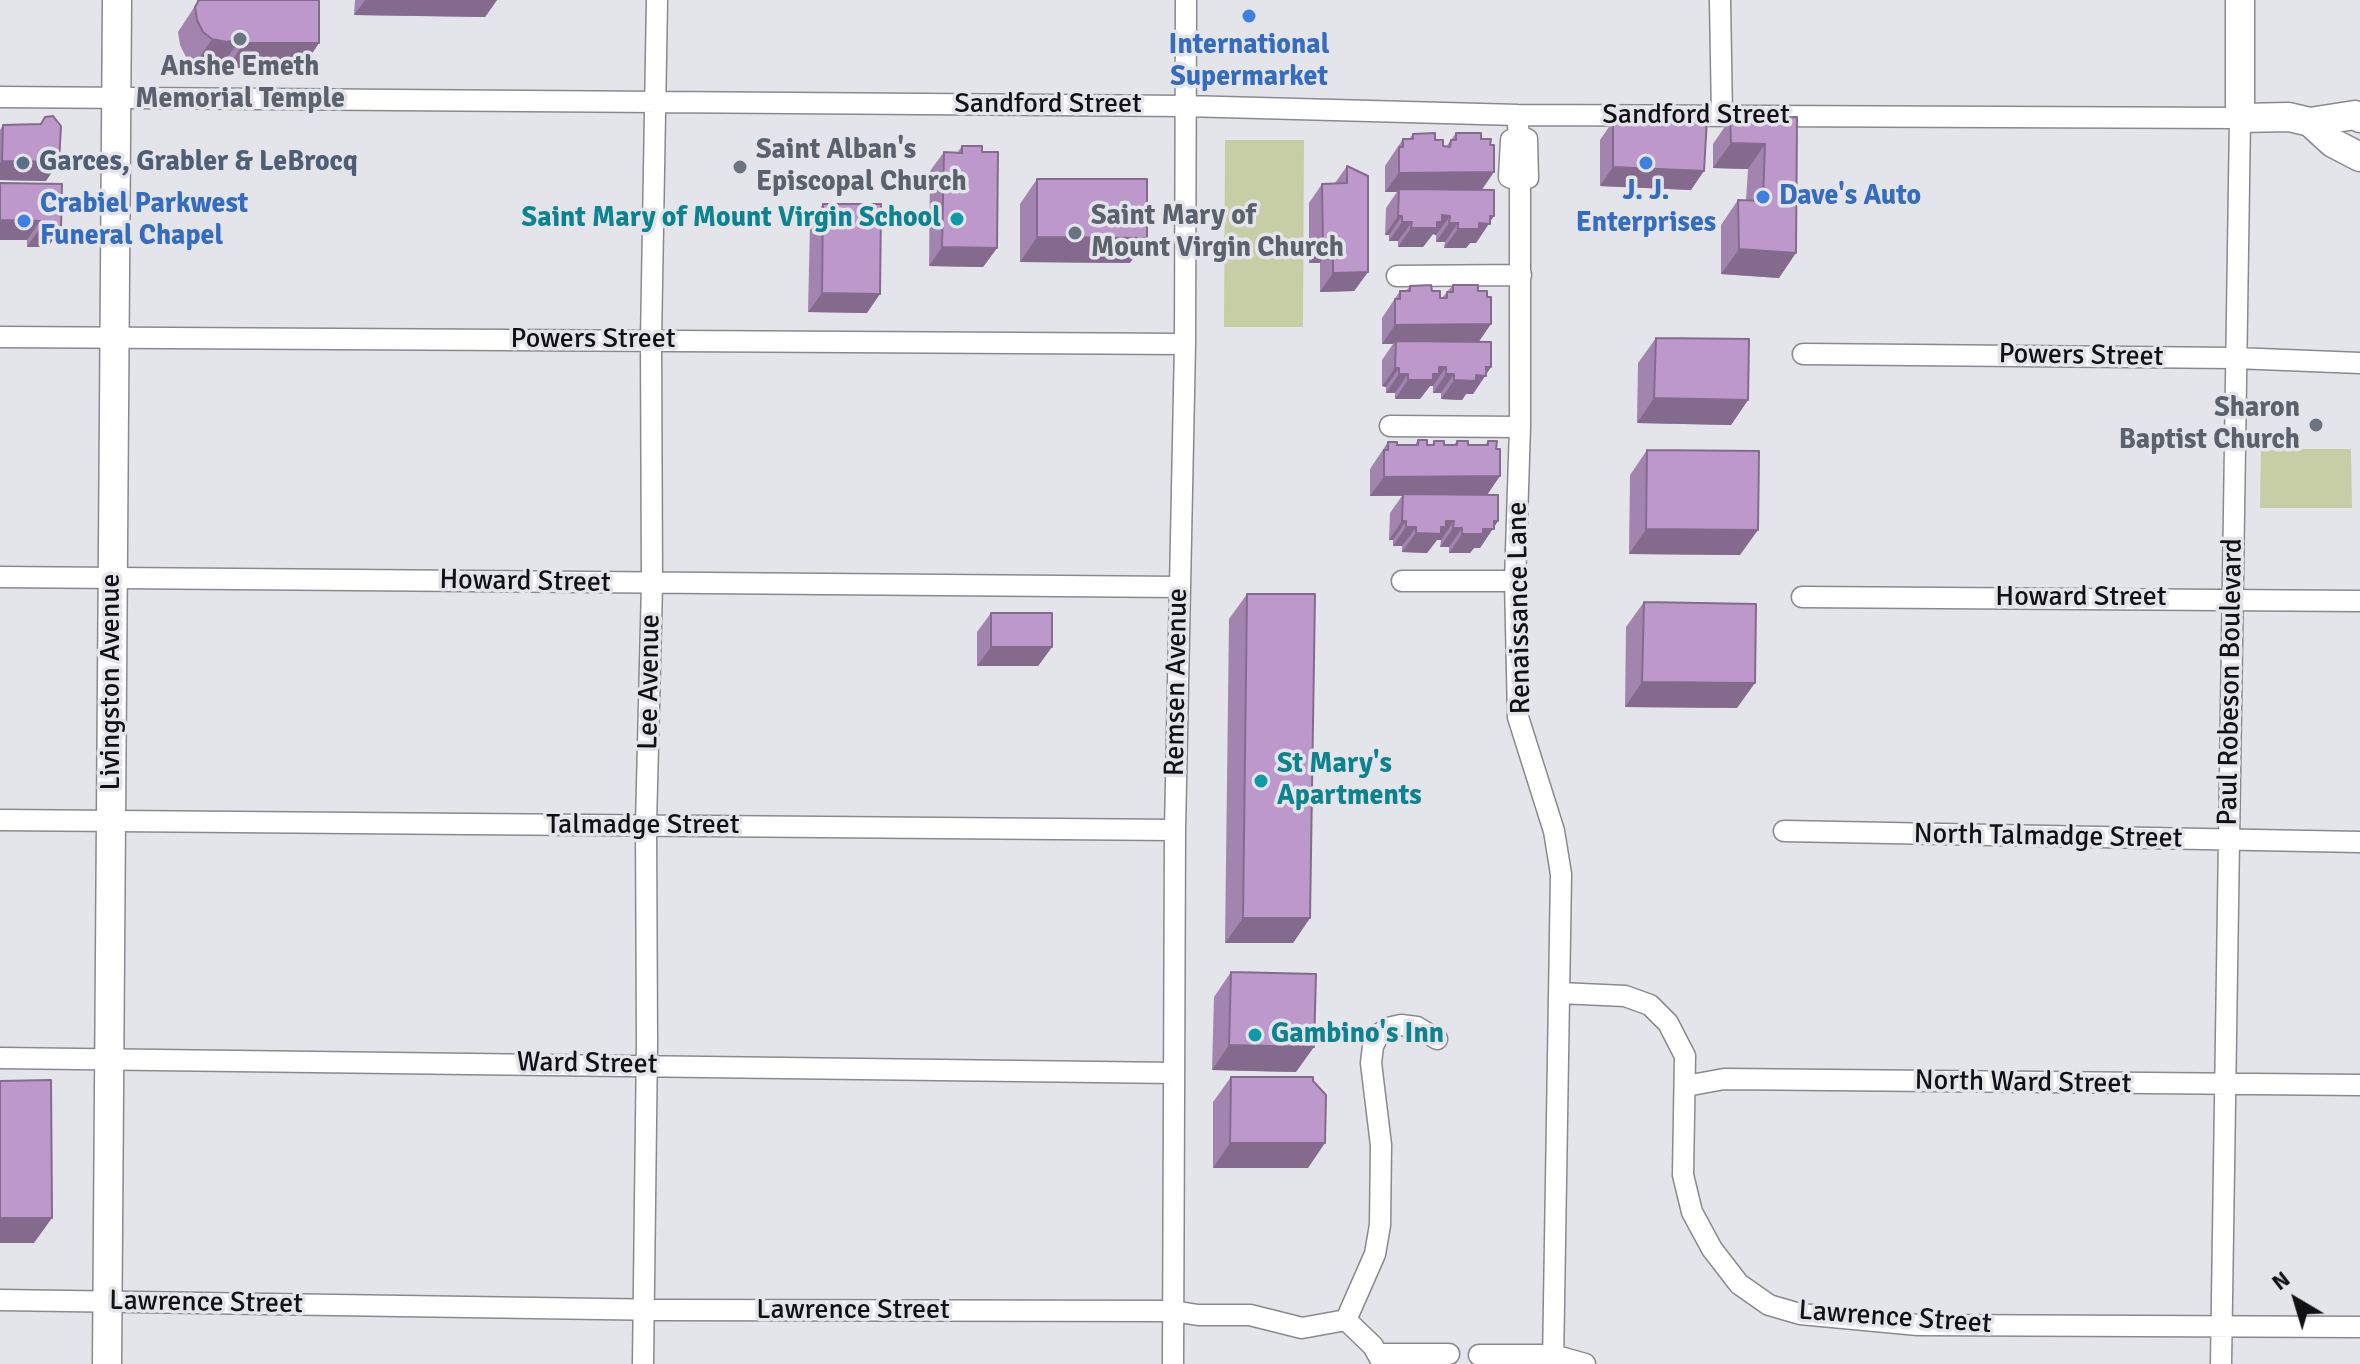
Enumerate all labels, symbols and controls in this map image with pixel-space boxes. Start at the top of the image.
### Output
marker: International Supermarket [1240,7,1258,25]
place label: International Supermarket [1169,29,1329,95]
marker: Anshe Emeth Memorial Temple [231,30,249,48]
place label: Anshe Emeth Memorial Temple [135,51,345,117]
street label: Sandford Street [954,88,1142,122]
street label: Sandford Street [1602,99,1790,133]
place label: Saint Alban's Episcopal Church [756,134,967,200]
place label: Garces, Grabler & LeBrocq [39,146,358,180]
marker: Garces, Grabler & LeBrocq [14,154,32,172]
marker: J. J. Enterprises [1637,154,1655,172]
marker: Saint Alban's Episcopal Church [731,158,749,176]
place label: J. J. Enterprises [1576,175,1716,241]
place label: Dave's Auto [1779,180,1921,214]
place label: Crabiel Parkwest Funeral Chapel [40,188,248,254]
marker: Dave's Auto [1754,188,1772,206]
place label: Saint Mary of Mount Virgin Church [1091,200,1344,266]
place label: Saint Mary of Mount Virgin School [522,202,941,236]
marker: Saint Mary of Mount Virgin School [948,210,966,228]
marker: Crabiel Parkwest Funeral Chapel [15,212,33,230]
marker: Saint Mary of Mount Virgin Church [1066,224,1084,242]
street label: Powers Street [511,323,675,357]
street label: Powers Street [1998,338,2164,374]
place label: Sharon Baptist Church [2119,392,2300,458]
marker: Sharon Baptist Church [2307,416,2325,434]
street label: Renaissance Lane [1501,501,1539,715]
street label: Paul Robeson Boulevard [2212,538,2250,826]
street label: Howard Street [439,564,611,600]
street label: Livingston Avenue [95,574,129,790]
street label: Howard Street [1995,581,2167,615]
street label: Remsen Avenue [1159,588,1195,776]
street label: Lee Avenue [632,614,668,750]
place label: St Mary's Apartments [1277,748,1422,814]
marker: St Mary's Apartments [1252,772,1270,790]
street label: Talmadge Street [546,809,740,843]
street label: North Talmadge Street [1913,818,2183,856]
place label: Gambino's Inn [1271,1018,1444,1052]
marker: Gambino's Inn [1246,1026,1264,1044]
street label: Ward Street [516,1046,658,1082]
street label: North Ward Street [1914,1064,2132,1102]
north arrow [2256,1260,2336,1340]
text: N [2267,1265,2295,1296]
street label: Lawrence Street [109,1285,303,1321]
street label: Lawrence Street [756,1294,950,1328]
street label: Lawrence Street [1797,1294,1993,1342]

